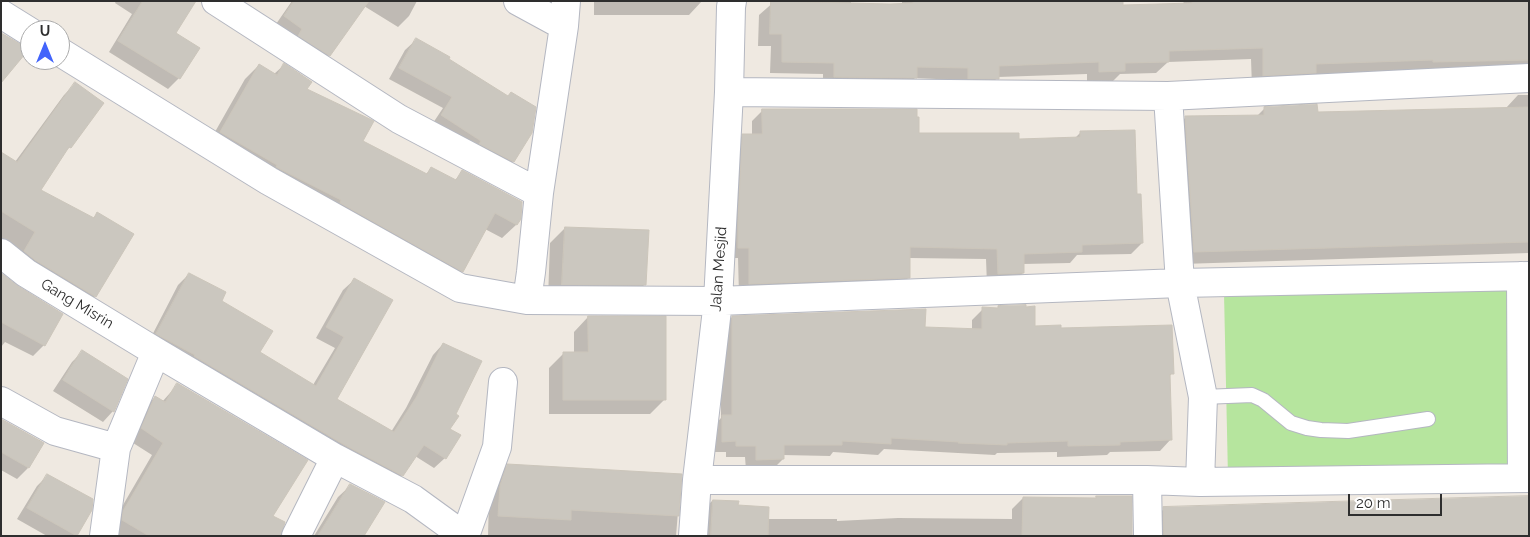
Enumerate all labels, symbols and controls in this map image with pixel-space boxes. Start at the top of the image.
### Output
north arrow [20,20,70,70]
text: U [40,23,50,39]
street label: Jalan Mesjid [707,226,731,312]
street label: Gang Misrin [37,275,117,333]
scale bar [1350,484,1444,516]
text: 20 m [1356,494,1391,512]

